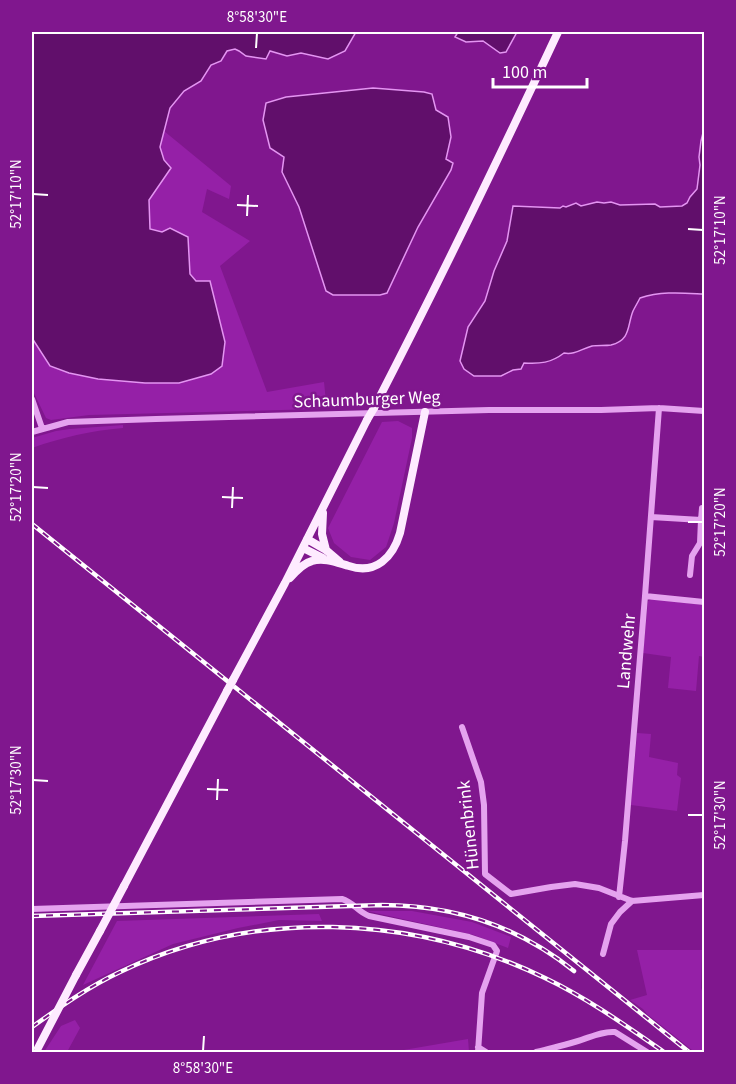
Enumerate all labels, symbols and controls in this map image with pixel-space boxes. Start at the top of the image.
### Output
text: 8°58'30"E [227,7,287,28]
scale bar [493,51,588,89]
text: 100 m [502,60,547,85]
text: 52°17'10"N [6,159,27,229]
text: 52°17'10"N [710,195,731,265]
street label: Schaumburger Weg [293,384,441,415]
text: 52°17'20"N [6,452,27,522]
text: 52°17'20"N [710,487,731,557]
street label: Landwehr [611,612,642,690]
text: 52°17'30"N [6,745,27,815]
street label: Hünenbrink [451,779,486,871]
text: 52°17'30"N [710,780,731,850]
text: 8°58'30"E [173,1058,233,1079]

